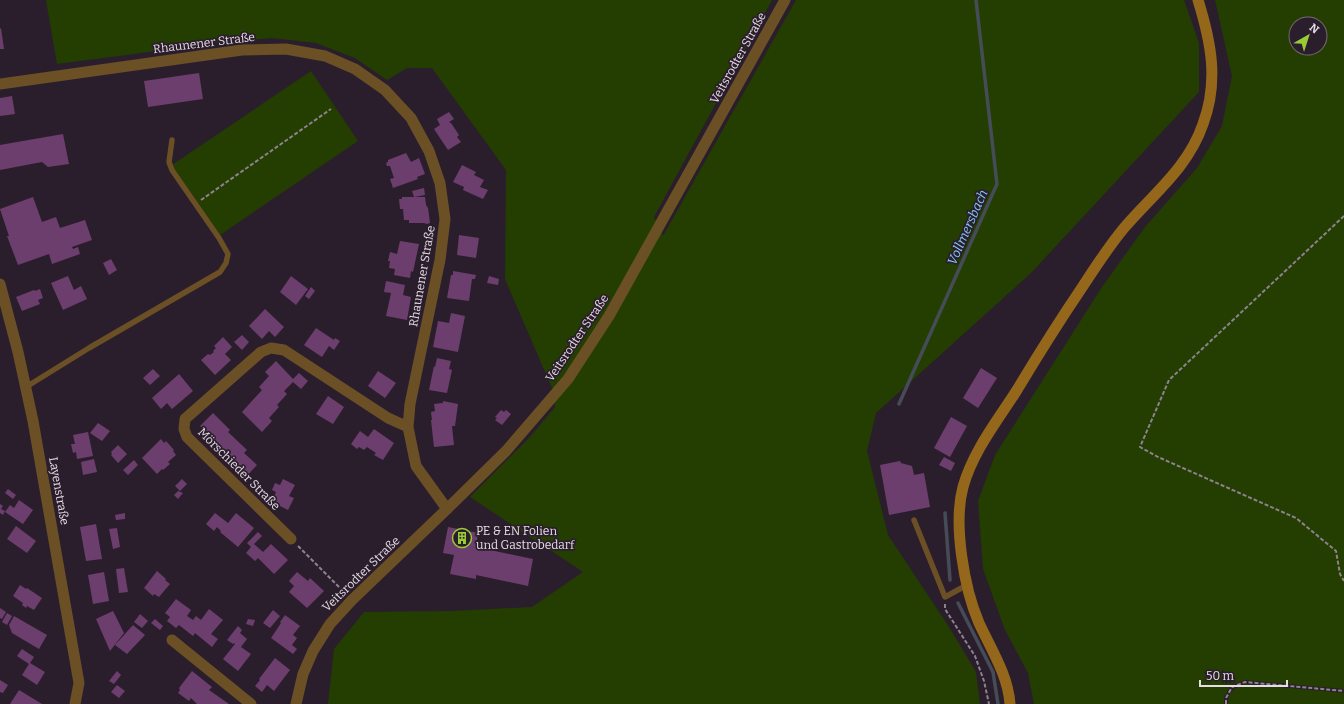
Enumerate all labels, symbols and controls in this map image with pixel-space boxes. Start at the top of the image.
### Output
street label: Veitsrodter Straße [707,10,769,106]
north arrow [1288,16,1328,56]
text: N [1307,21,1322,37]
street label: Rhaunener Straße [152,30,256,56]
water label: Vollmersbach [944,187,991,267]
street label: Rhaunener Straße [406,224,438,328]
street label: Veitsrodter Straße [543,292,611,384]
street label: Mörschieder Straße [195,425,283,513]
street label: Layenstraße [46,456,72,526]
place label: PE & EN Folien und Gastrobedarf [476,524,575,552]
building icon: PE & EN Folien und Gastrobedarf [451,527,473,549]
street label: Veitsrodter Straße [319,533,403,615]
scale bar [1200,662,1287,688]
text: 50 m [1206,669,1235,683]

